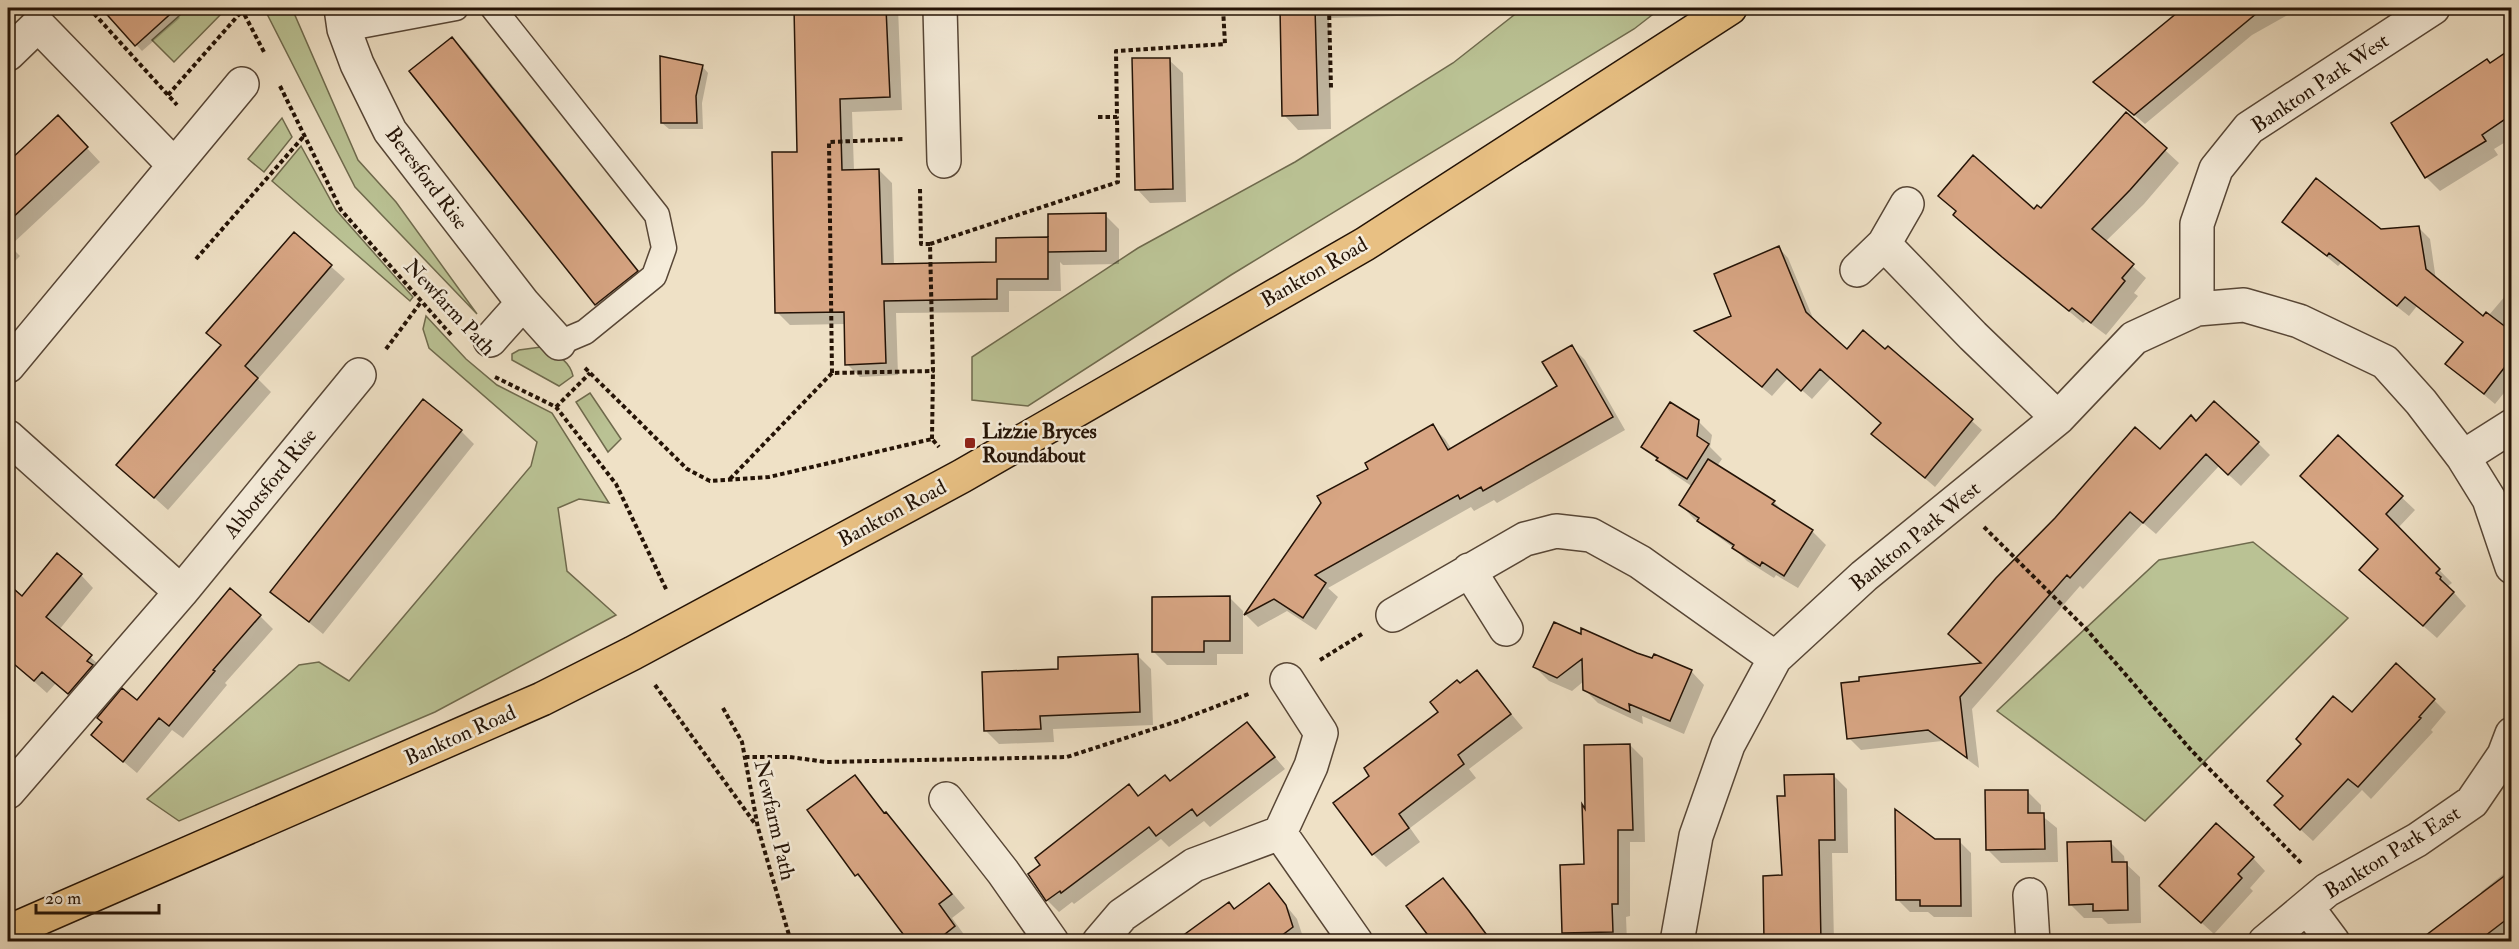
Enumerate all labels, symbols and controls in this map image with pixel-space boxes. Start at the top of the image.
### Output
street label: Bankton Park West [2246,27,2394,139]
street label: Beresford Rise [379,121,474,235]
street label: Bankton Road [1256,231,1373,314]
street label: Newfarm Path [398,253,501,361]
place label: Lizzie Bryces Roundabout [982,418,1097,469]
street label: Abbotsford Rise [217,423,323,545]
marker: Lizzie Bryces Roundabout [963,436,977,450]
street label: Bankton Road [833,473,952,553]
street label: Bankton Park West [1845,475,1986,597]
street label: Bankton Road [400,699,521,772]
street label: Newfarm Path [748,757,801,883]
street label: Bankton Park East [2319,800,2466,905]
scale bar [36,877,159,915]
text: 20 m [45,887,81,910]

